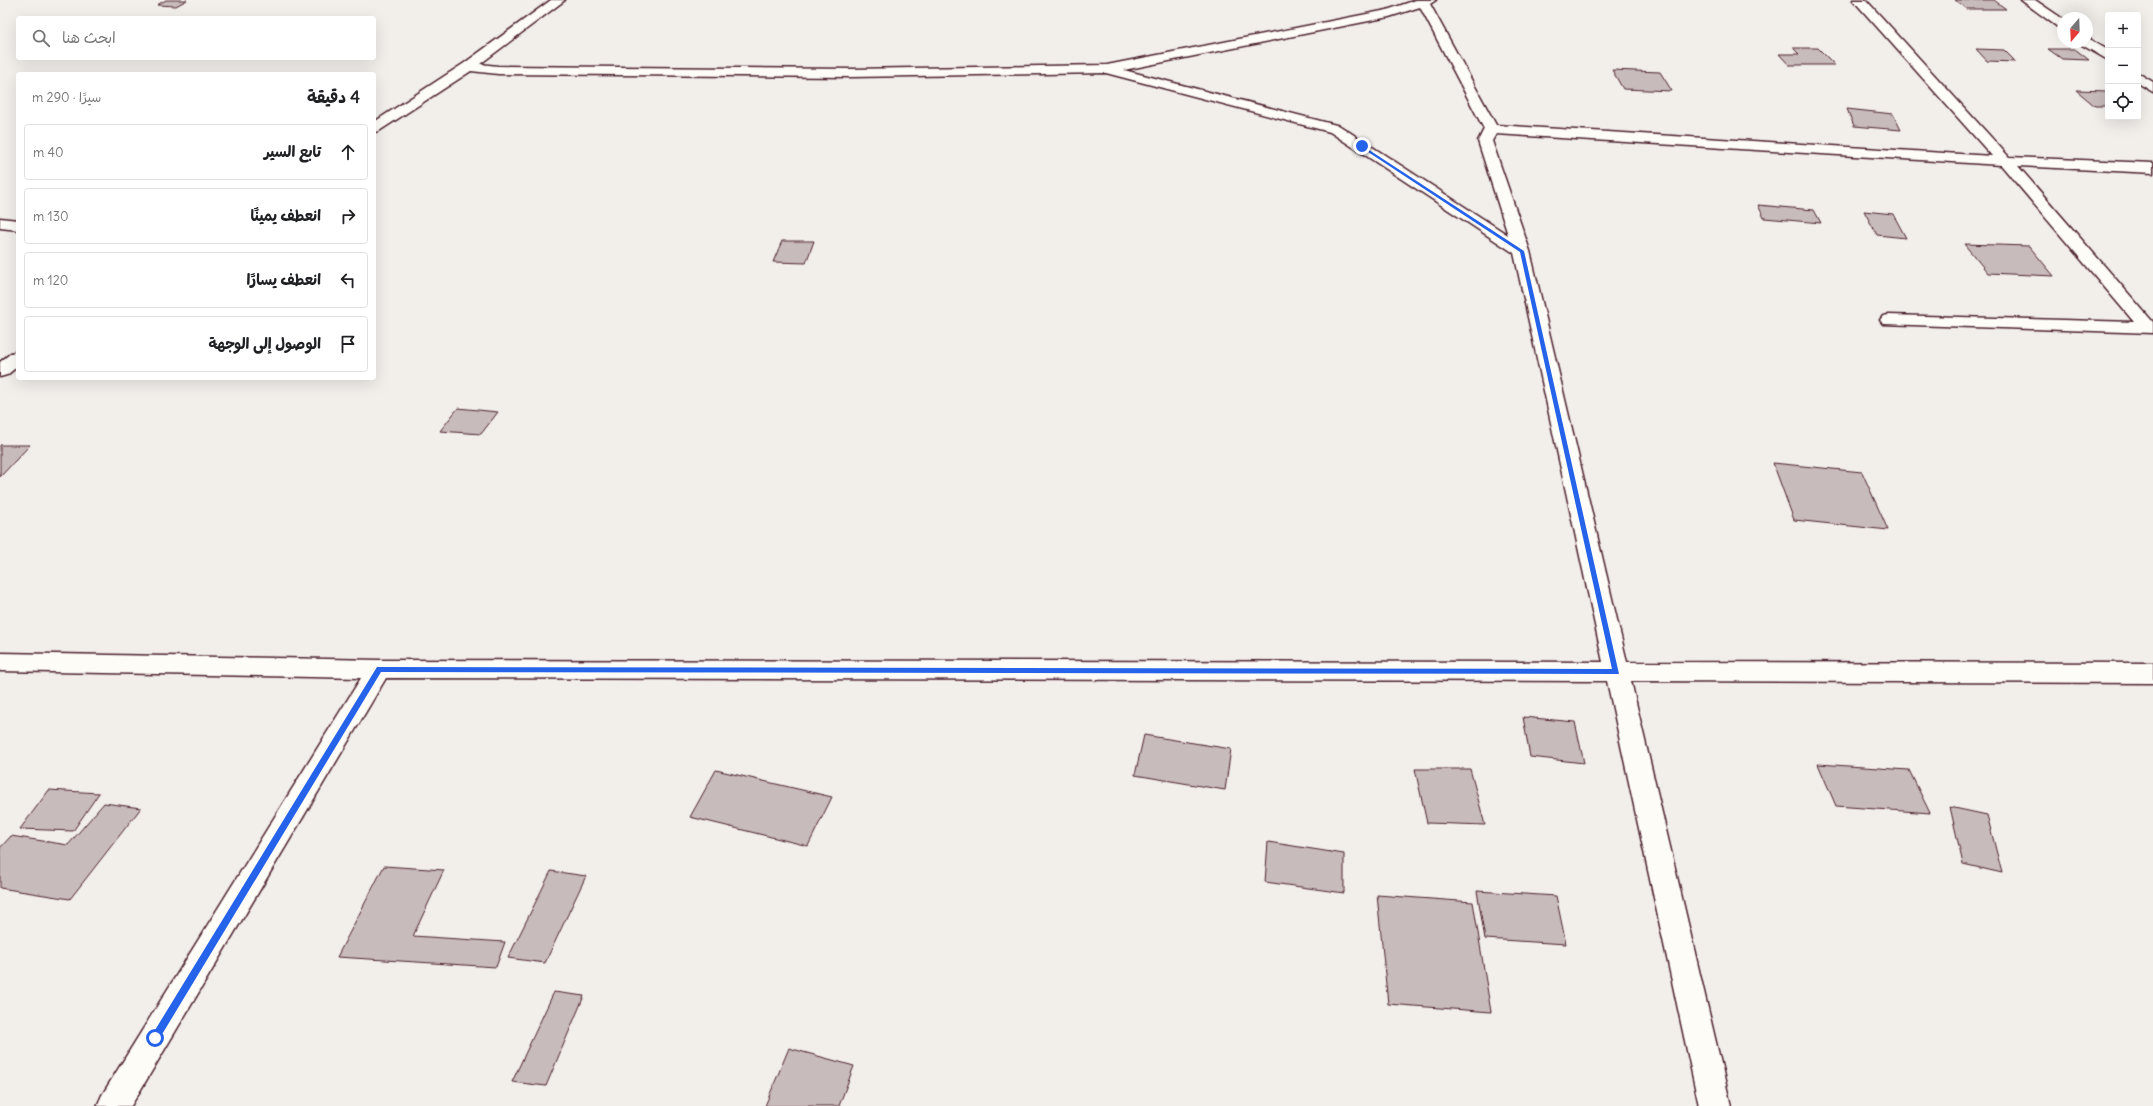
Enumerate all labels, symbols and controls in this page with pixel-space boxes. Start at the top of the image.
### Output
north arrow [2057,12,2093,48]
map controls [2105,12,2141,120]
button: + [2105,12,2141,48]
search box [16,16,376,60]
icon: search [30,27,52,49]
text: ابحث هنا [62,28,116,47]
button: − [2105,48,2141,84]
button: locate [2105,84,2141,120]
text: 4 دقيقة [307,86,360,108]
text: سيرًا · 290 m [32,89,101,106]
route end [1353,137,1371,155]
icon: ahead [337,141,359,163]
text: تابع السير [264,142,321,161]
text: 40 m [33,144,64,161]
icon: right [337,205,359,227]
text: انعطف يمينًا [250,206,321,225]
text: 130 m [33,208,69,225]
icon: left [337,269,359,291]
text: انعطف يسارًا [247,270,321,289]
text: 120 m [33,272,68,289]
icon: arrive [337,333,359,355]
text: الوصول إلى الوجهة [208,334,321,353]
route start [146,1029,164,1047]

